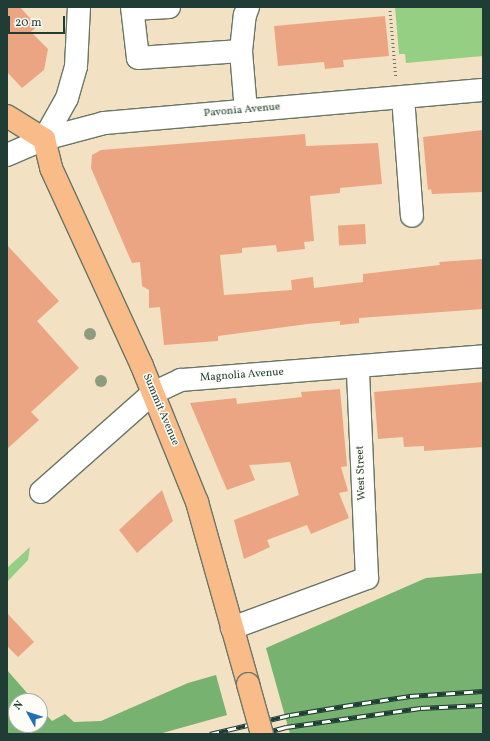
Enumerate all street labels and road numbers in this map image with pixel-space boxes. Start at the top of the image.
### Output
street label: Pavonia Avenue [203,101,281,121]
street label: Magnolia Avenue [200,366,284,386]
street label: Summit Avenue [139,372,181,448]
street label: West Street [354,445,370,501]

